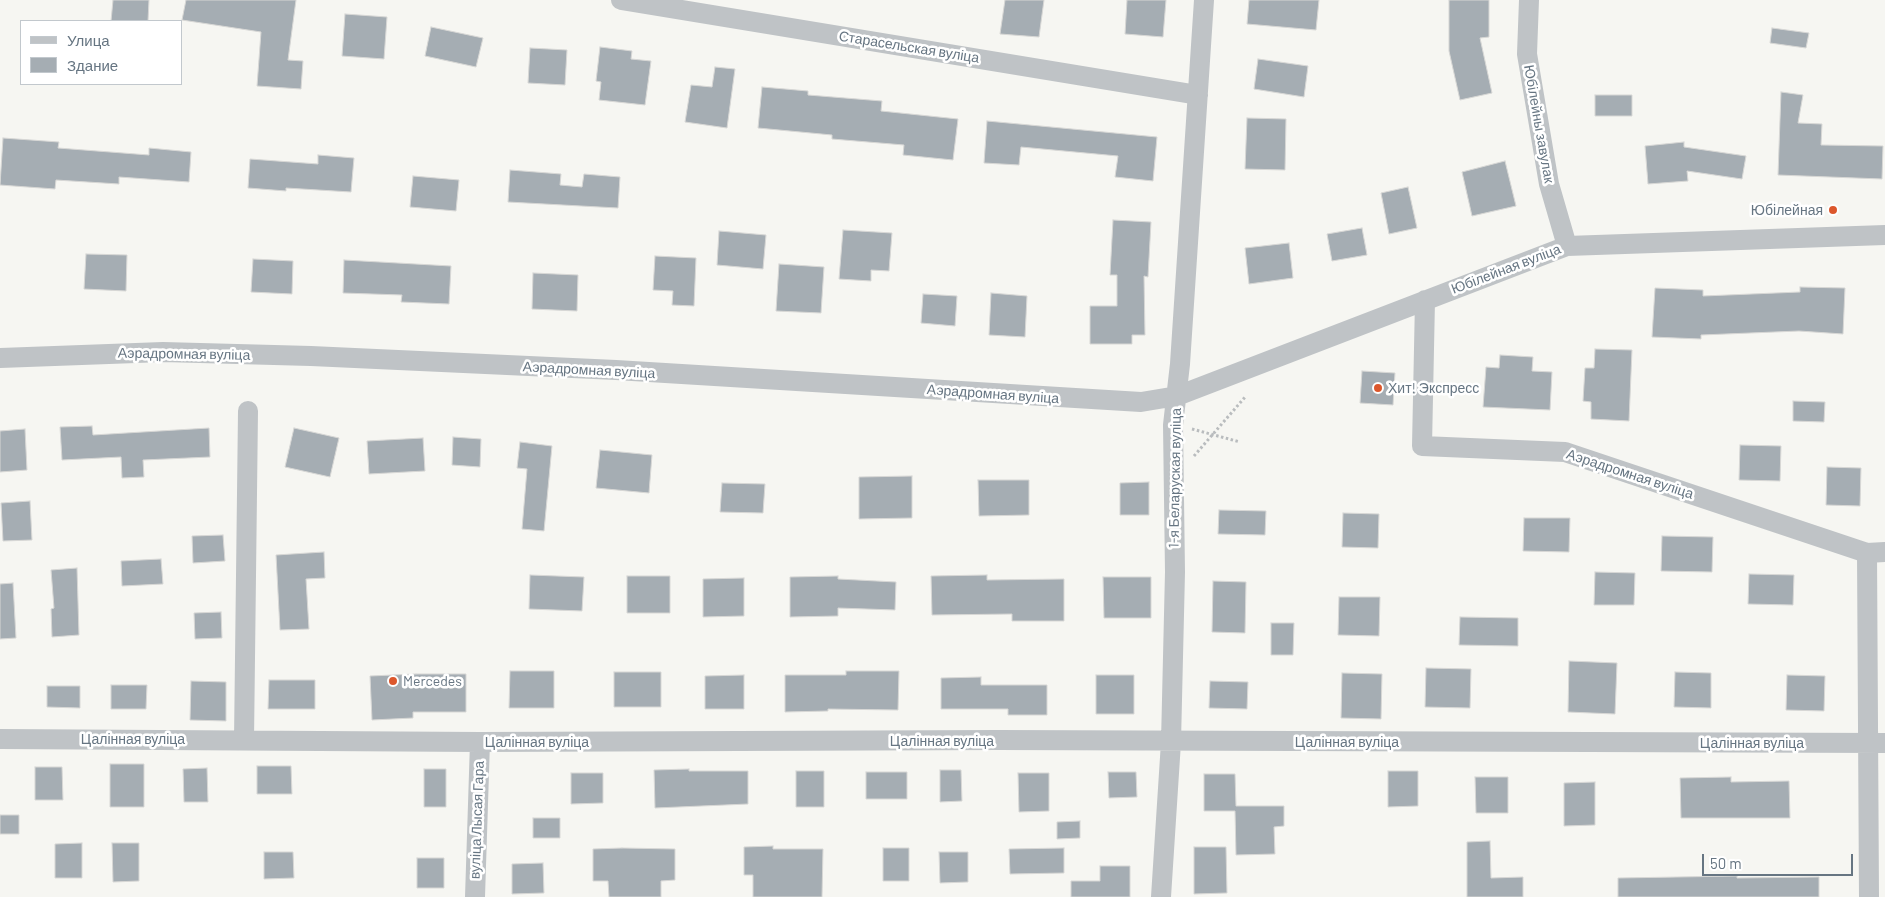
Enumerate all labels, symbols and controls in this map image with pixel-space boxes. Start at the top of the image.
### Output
legend [20,20,182,85]
street label: Старасельская вуліца [838,28,980,66]
text: Улица [67,31,110,49]
text: Здание [67,56,118,74]
street label: Юбілейны завулак [1520,64,1558,184]
place label: Юбілейная [1751,202,1823,218]
marker: Юбілейная [1827,204,1839,216]
street label: Юбілейная вуліца [1449,240,1563,298]
street label: Аэрадромная вуліца [118,344,250,364]
street label: Аэрадромная вуліца [522,358,656,382]
place label: Хит! Экспресс [1388,380,1479,396]
street label: Аэрадромная вуліца [926,381,1060,407]
marker: Хит! Экспресс [1372,382,1384,394]
street label: 1-я Беларуская вуліца [1165,408,1185,548]
street label: Аэрадромная вуліца [1564,446,1696,502]
place label: Mercedes [403,673,462,689]
marker: Mercedes [387,675,399,687]
street label: Цалінная вуліца [81,731,185,747]
street label: Цалінная вуліца [890,733,994,749]
street label: Цалінная вуліца [485,734,589,750]
street label: Цалінная вуліца [1295,734,1399,750]
street label: Цалінная вуліца [1700,735,1804,751]
street label: вуліца Лысая Гара [467,761,487,879]
scale bar [1705,844,1856,876]
text: 50 m [1710,854,1742,872]

